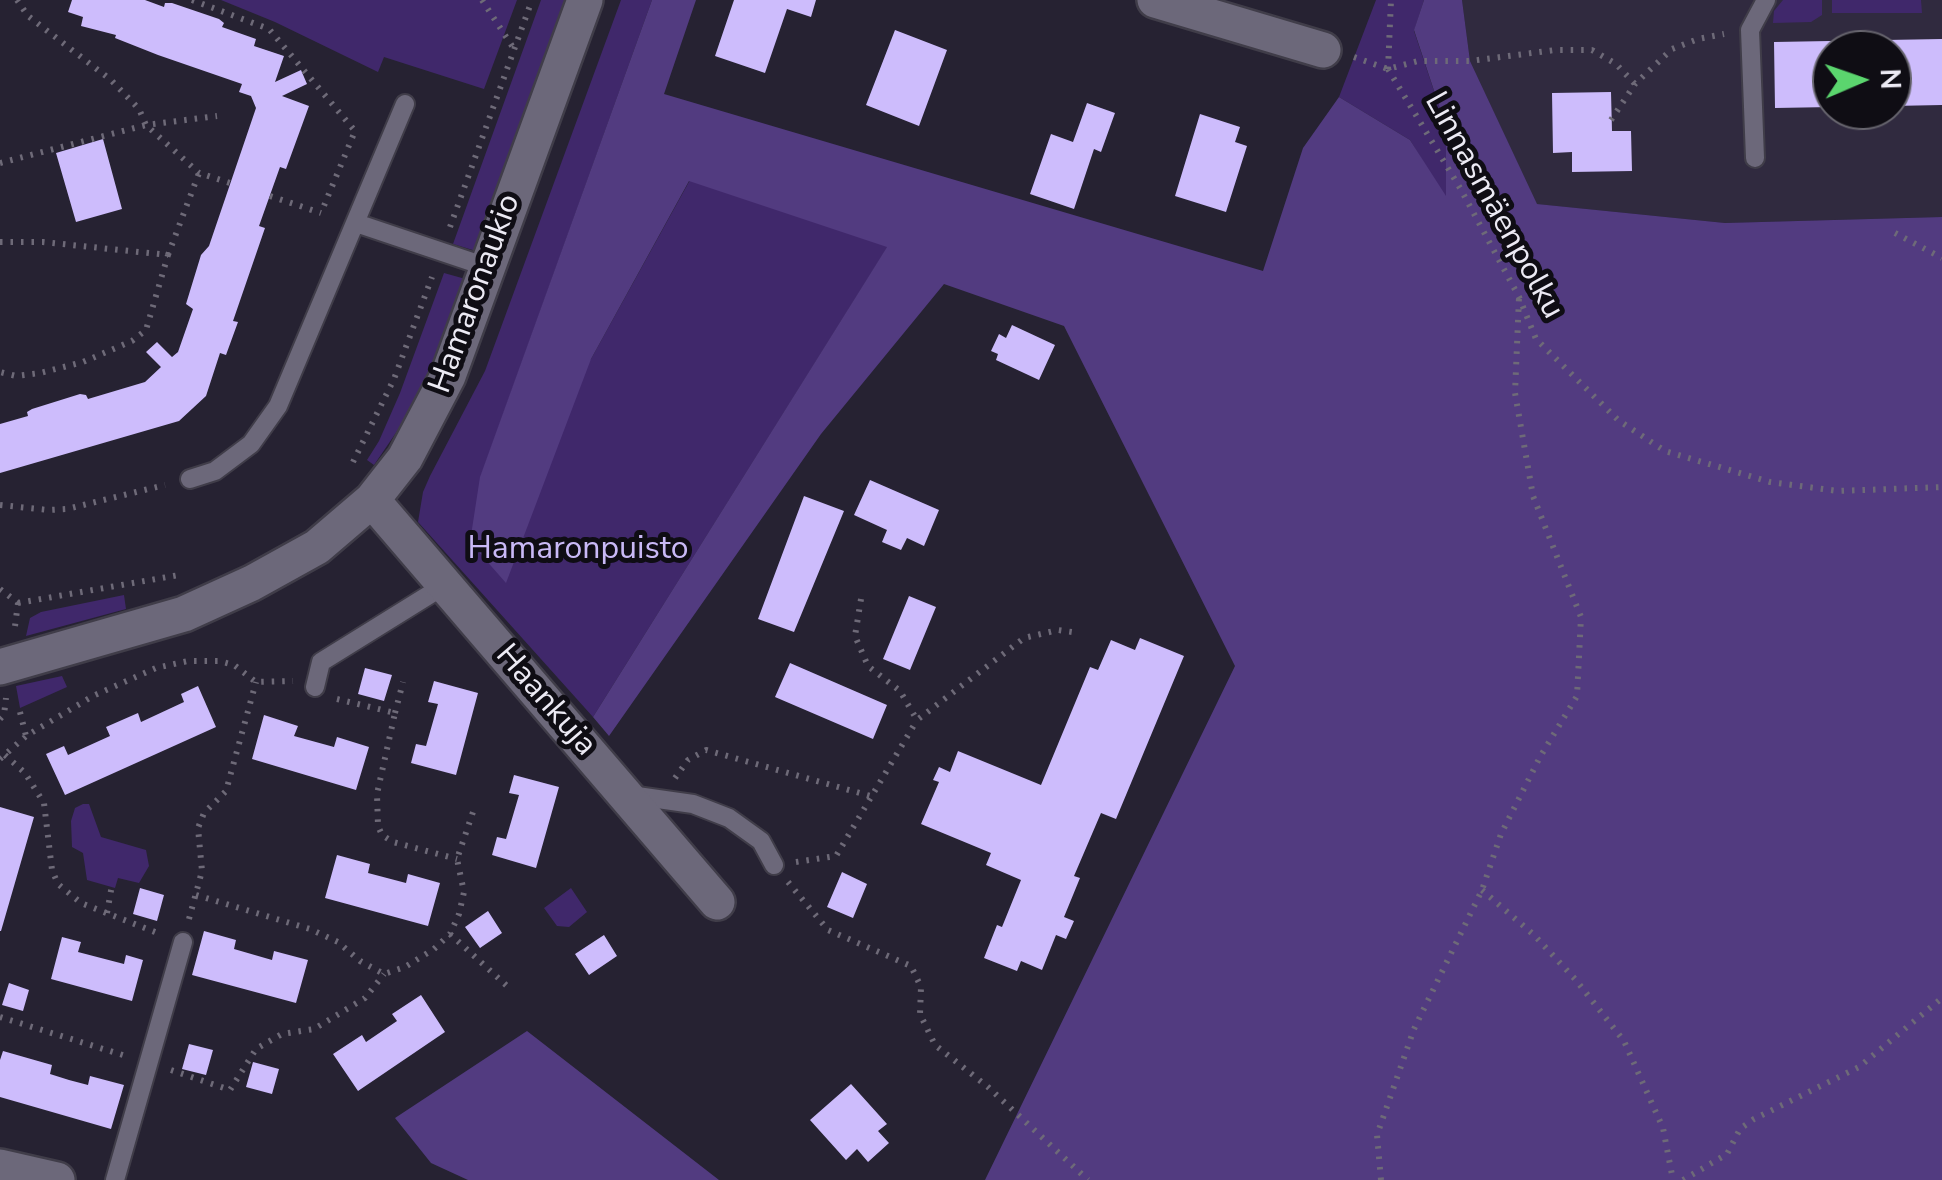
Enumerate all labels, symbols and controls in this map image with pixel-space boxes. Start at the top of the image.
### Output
north arrow [1812,30,1912,130]
text: N [1871,68,1909,90]
street label: Linnasmäenpolku [1415,86,1571,326]
street label: Hamaronaukio [422,189,530,399]
park label: Hamaronpuisto [468,531,688,569]
street label: Haankuja [486,637,604,765]

